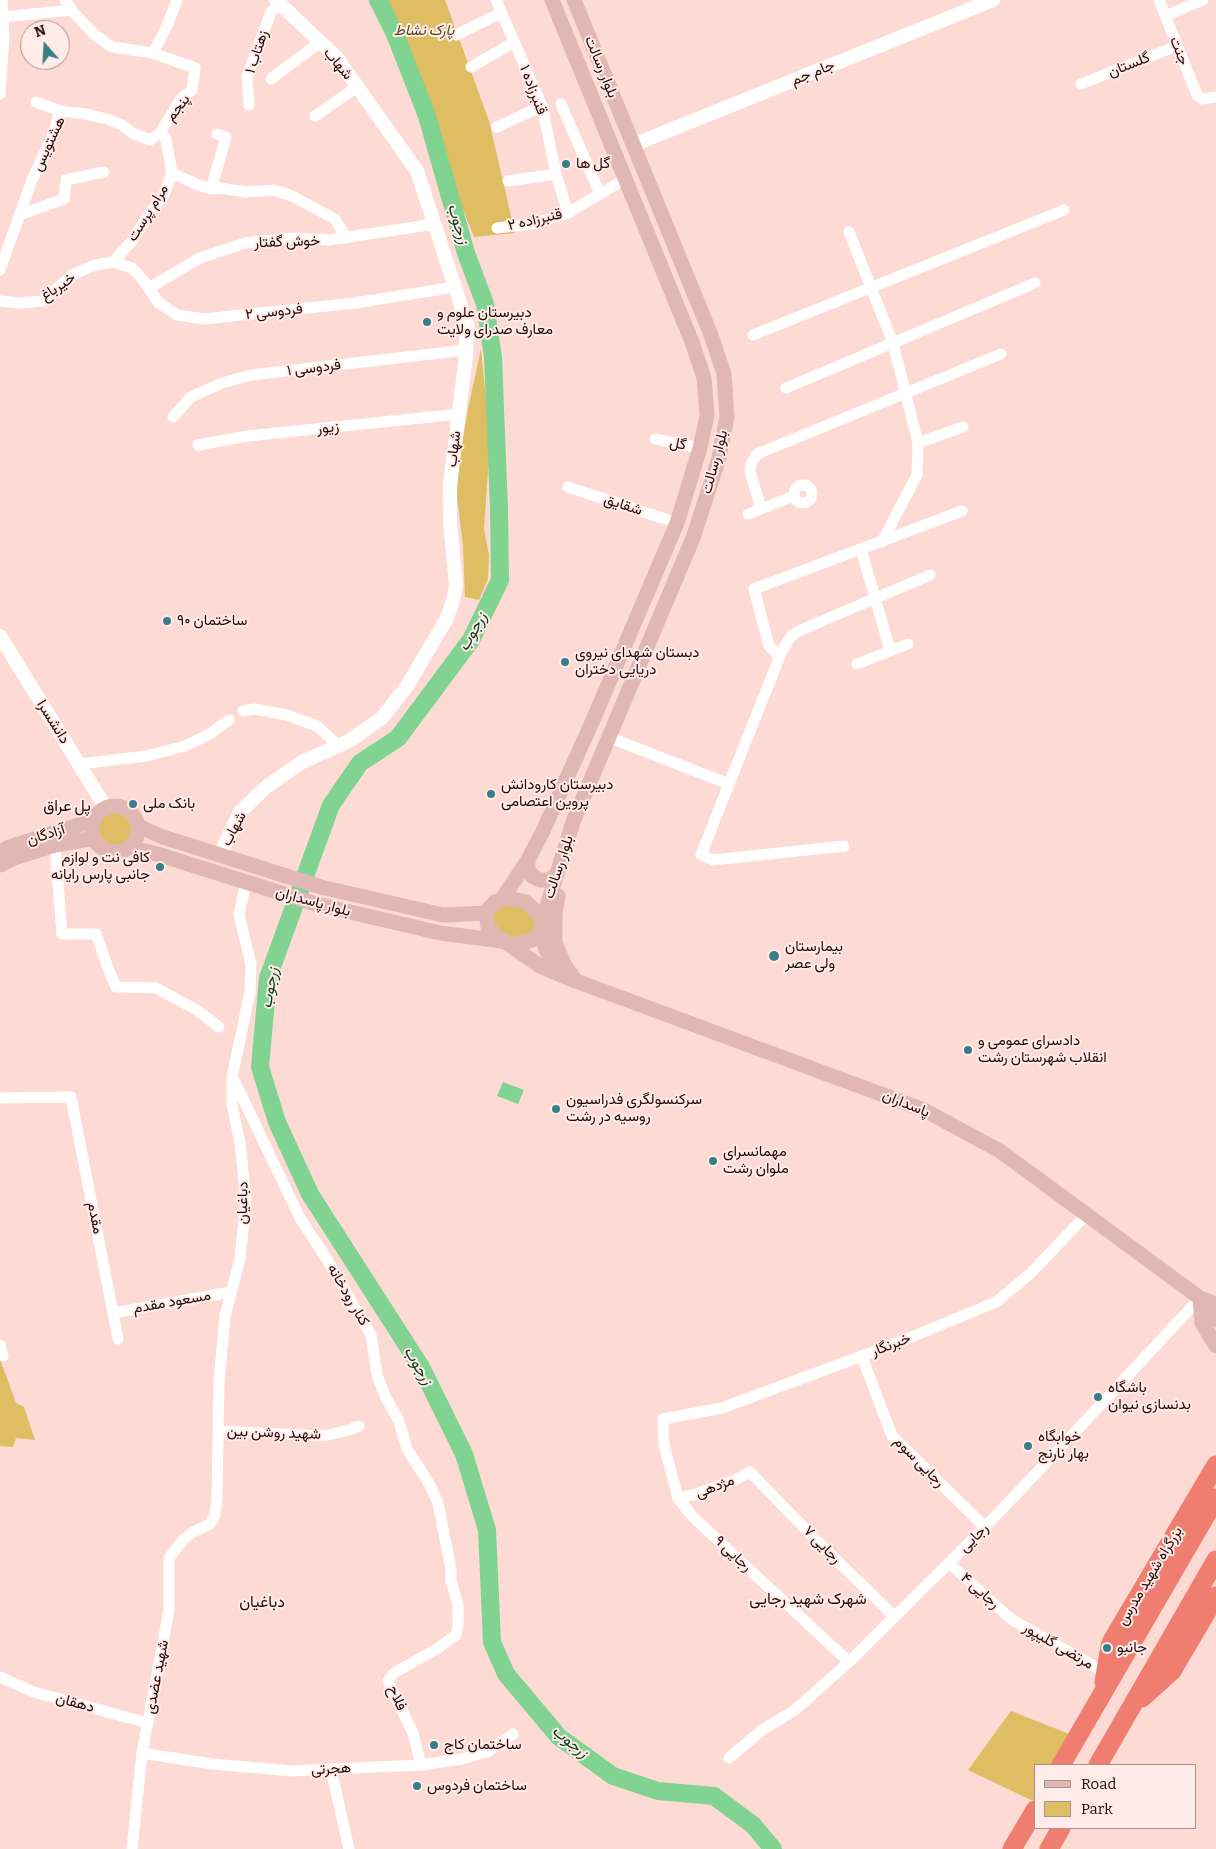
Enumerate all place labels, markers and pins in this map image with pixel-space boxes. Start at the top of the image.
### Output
place label: گل ها [576,155,610,173]
marker: گل ها [560,158,572,170]
place label: دبیرستان علوم و معارف صدرای ولایت [437,304,553,339]
marker: دبیرستان علوم و معارف صدرای ولایت [421,316,433,328]
place label: ساختمان ۹۰ [177,612,247,630]
marker: ساختمان ۹۰ [161,615,173,627]
place label: دبستان شهدای نیروی دریایی دختران [575,644,699,679]
marker: دبستان شهدای نیروی دریایی دختران [559,656,571,668]
place label: دبیرستان کارودانش پروین اعتصامی [501,776,613,811]
marker: دبیرستان کارودانش پروین اعتصامی [485,788,497,800]
place label: بانک ملی [143,795,195,813]
marker: بانک ملی [127,798,139,810]
place label: کافی نت و لوازم جانبی پارس رایانه [51,849,150,884]
marker: کافی نت و لوازم جانبی پارس رایانه [154,861,166,873]
place label: بیمارستان ولی عصر [785,938,843,973]
marker: بیمارستان ولی عصر [767,949,781,963]
place label: دادسرای عمومی و انقلاب شهرستان رشت [978,1032,1107,1067]
marker: دادسرای عمومی و انقلاب شهرستان رشت [962,1044,974,1056]
place label: سرکنسولگری فدراسیون روسیه در رشت [566,1091,702,1126]
marker: سرکنسولگری فدراسیون روسیه در رشت [550,1103,562,1115]
place label: مهمانسرای ملوان رشت [723,1143,789,1178]
marker: مهمانسرای ملوان رشت [707,1155,719,1167]
place label: باشگاه بدنسازی نیوان [1108,1379,1191,1414]
marker: باشگاه بدنسازی نیوان [1092,1391,1104,1403]
place label: خوابگاه بهار نارنج [1038,1428,1089,1463]
marker: خوابگاه بهار نارنج [1022,1440,1034,1452]
place label: جانبو [1117,1639,1147,1657]
marker: جانبو [1101,1642,1113,1654]
place label: ساختمان کاج [444,1736,521,1754]
marker: ساختمان کاج [428,1739,440,1751]
place label: ساختمان فردوس [427,1777,527,1795]
marker: ساختمان فردوس [411,1780,423,1792]

